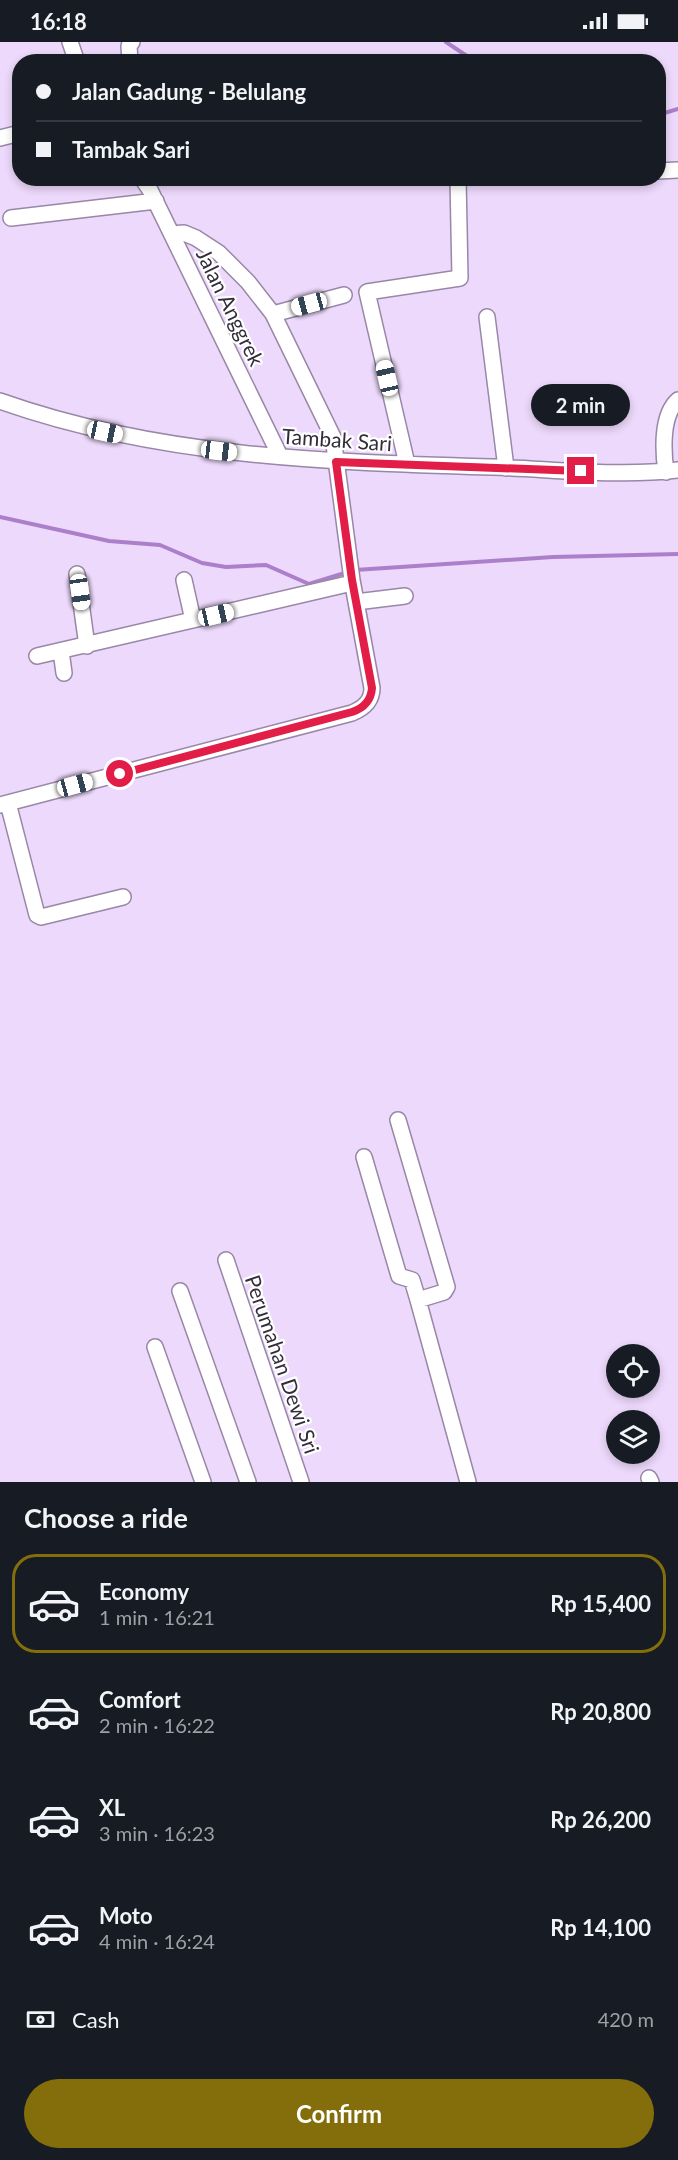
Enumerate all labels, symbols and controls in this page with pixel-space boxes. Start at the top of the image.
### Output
text: 16:18 [30,8,87,35]
text: Jalan Gadung - Belulang [72,78,306,105]
text: Tambak Sari [72,136,190,163]
street label: Jalan Anggrek [192,244,270,370]
car [289,291,329,317]
car [374,358,400,398]
callout: 2 min [532,384,630,426]
text: 2 min [556,393,605,417]
car [86,419,124,445]
street label: Tambak Sari [281,423,393,455]
car [200,440,238,462]
route end [567,457,594,484]
car [69,573,91,611]
car [196,602,236,628]
route start [106,760,133,787]
car [55,772,95,798]
street label: Perumahan Dewi Sri [241,1272,325,1456]
map controls [606,1344,660,1464]
button: locate [606,1344,660,1398]
button: layers [606,1410,660,1464]
text: Choose a ride [24,1501,188,1534]
icon: car [27,1577,81,1631]
text: Economy [99,1578,189,1605]
text: Rp 15,400 [550,1590,651,1617]
text: 1 min · 16:21 [99,1605,215,1629]
icon: car [27,1685,81,1739]
text: Comfort [99,1686,181,1713]
text: Rp 20,800 [550,1698,651,1725]
text: 2 min · 16:22 [99,1713,215,1737]
icon: car [27,1793,81,1847]
text: XL [99,1794,125,1821]
text: Rp 26,200 [550,1806,651,1833]
text: 3 min · 16:23 [99,1821,215,1845]
icon: car [27,1901,81,1955]
text: Moto [99,1902,153,1929]
text: Rp 14,100 [550,1914,651,1941]
text: 4 min · 16:24 [99,1929,215,1953]
icon: cash [24,2003,57,2036]
text: Cash [72,2006,119,2033]
text: 420 m [598,2007,654,2031]
button: Confirm [24,2079,654,2148]

